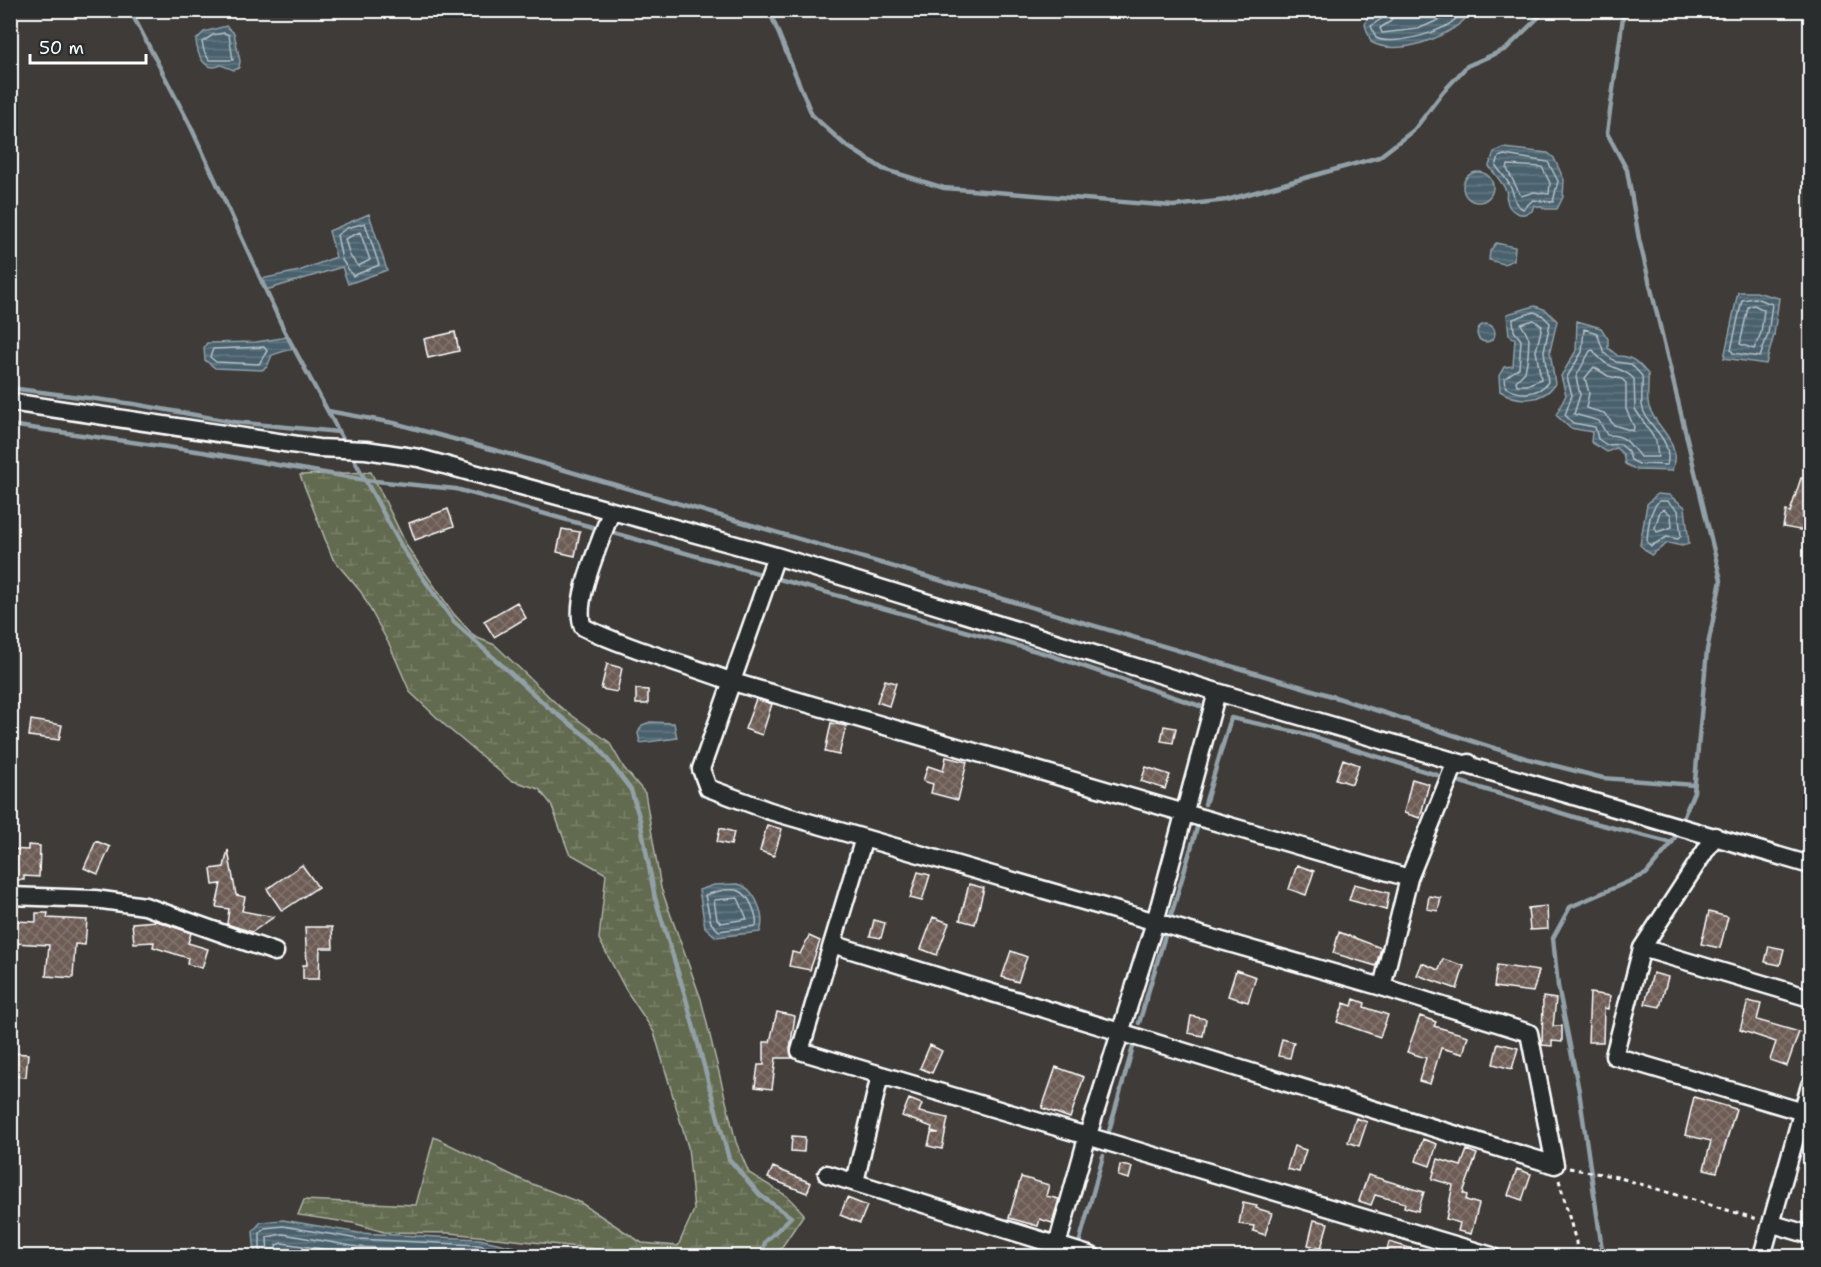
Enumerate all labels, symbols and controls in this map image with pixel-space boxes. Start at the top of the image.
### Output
scale bar [30,27,146,65]
text: 50 m [39,36,84,60]

